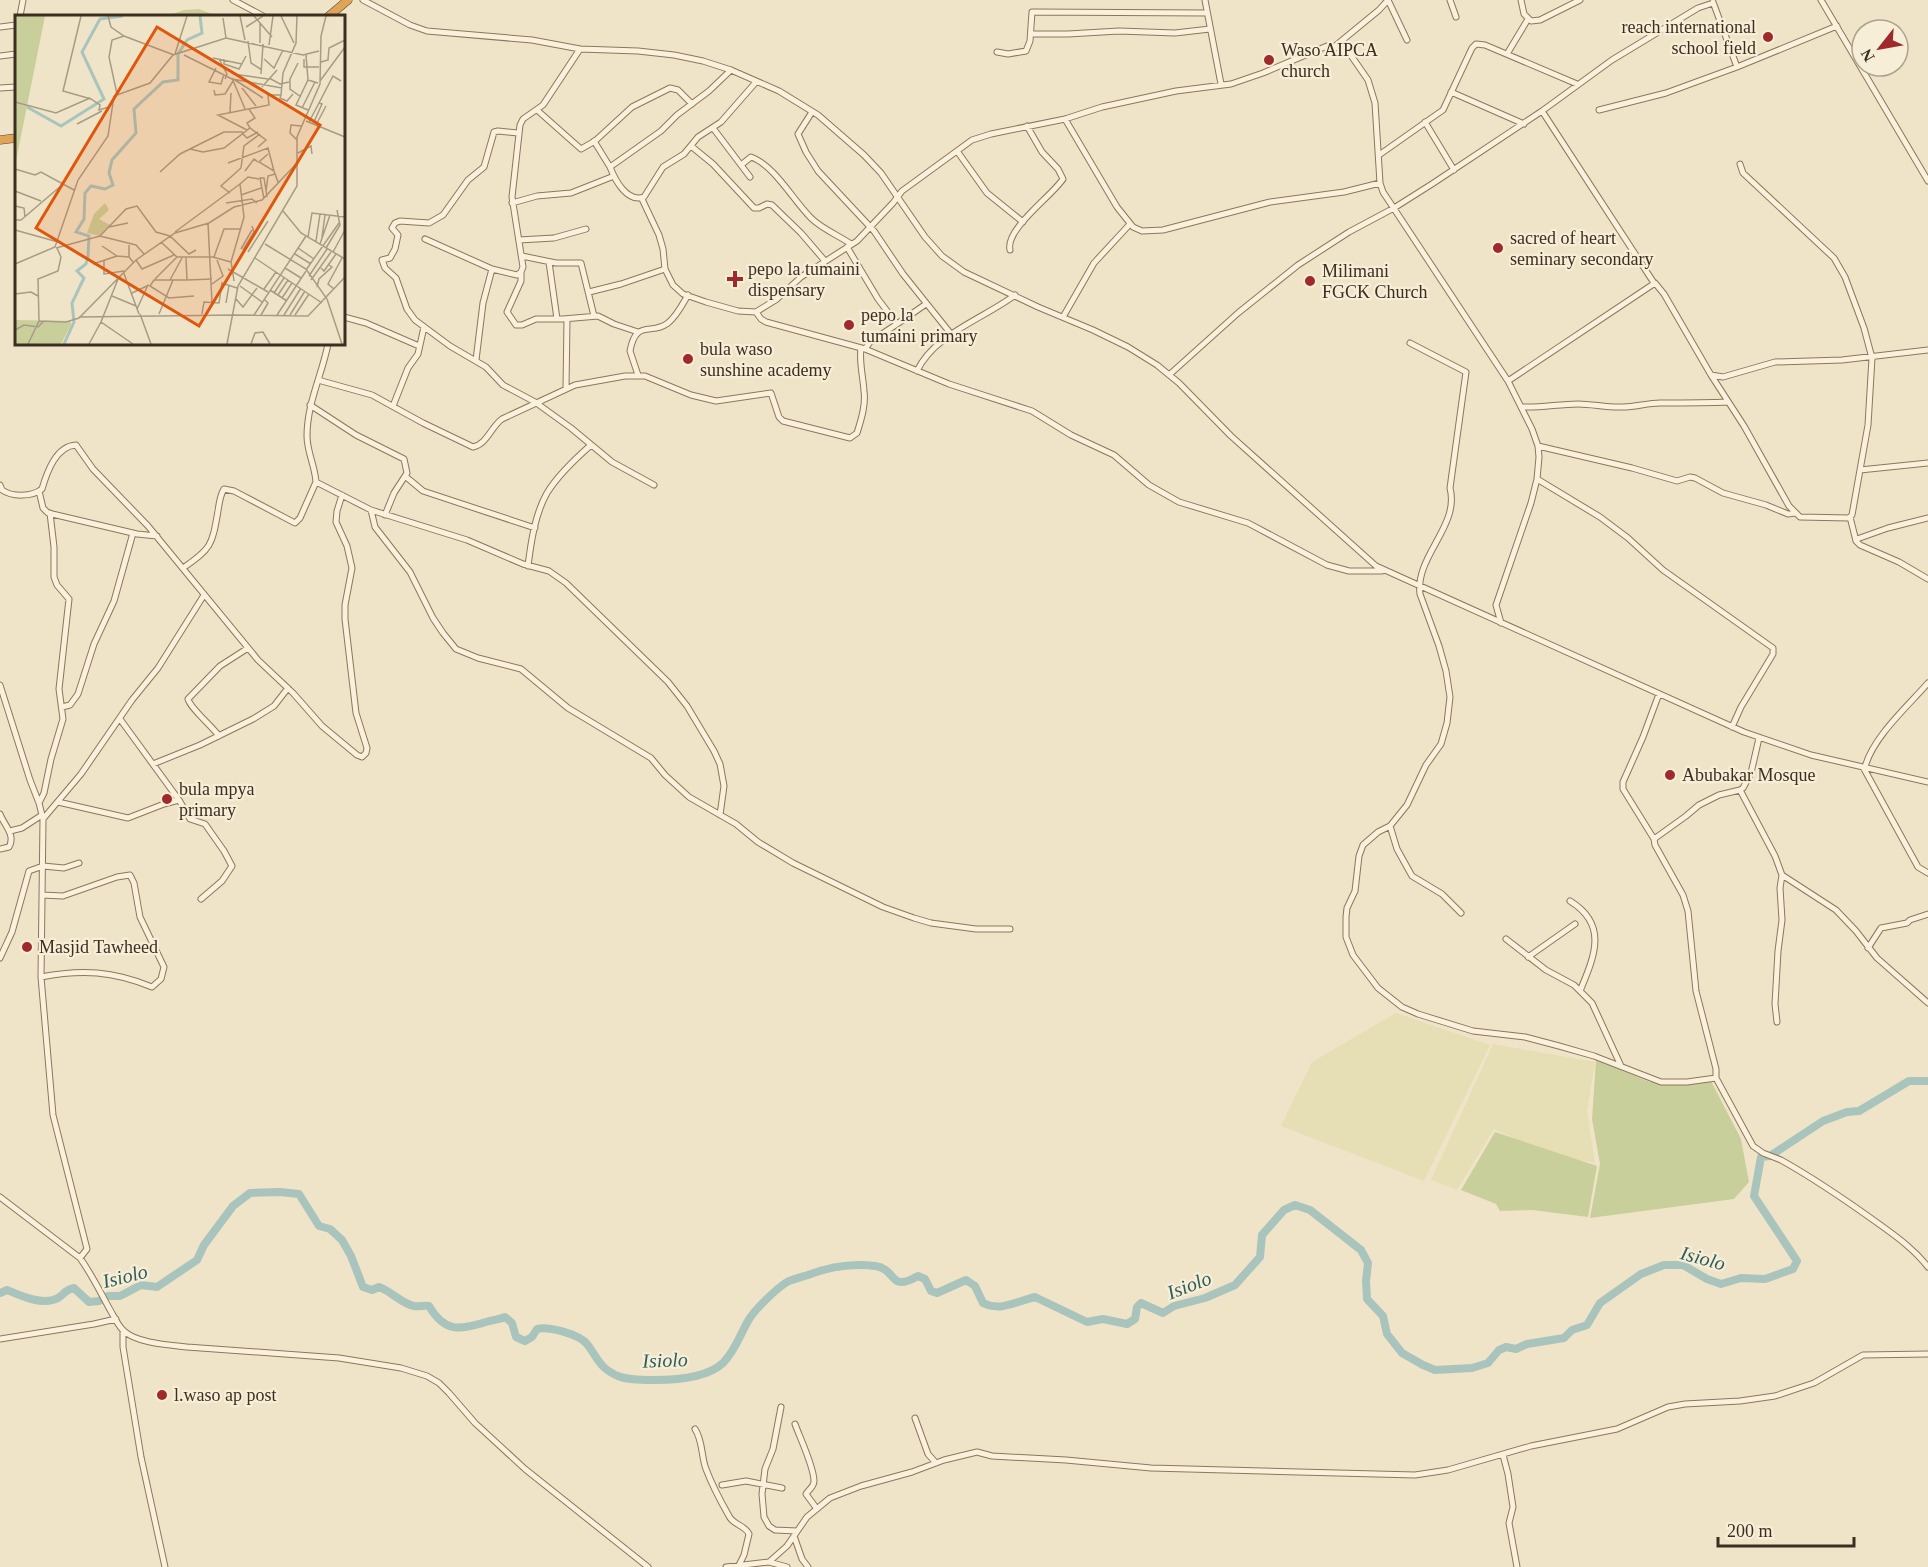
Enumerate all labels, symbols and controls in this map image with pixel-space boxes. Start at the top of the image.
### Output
inset map [15,15,345,345]
place label: reach international school field [1622,17,1756,58]
north arrow [1850,18,1910,78]
marker: reach international school field [1761,30,1775,44]
place label: Waso AIPCA church [1281,40,1378,81]
text: N [1857,46,1878,65]
marker: Waso AIPCA church [1262,53,1276,67]
place label: sacred of heart seminary secondary [1510,228,1653,269]
marker: sacred of heart seminary secondary [1491,241,1505,255]
place label: pepo la tumaini dispensary [748,259,860,300]
place label: Milimani FGCK Church [1322,261,1428,302]
marker: pepo la tumaini dispensary [726,270,744,288]
marker: Milimani FGCK Church [1303,274,1317,288]
place label: pepo la tumaini primary [861,305,977,346]
marker: pepo la tumaini primary [842,318,856,332]
place label: bula waso sunshine academy [700,339,831,380]
marker: bula waso sunshine academy [681,352,695,366]
place label: Abubakar Mosque [1682,765,1815,785]
marker: Abubakar Mosque [1663,768,1677,782]
place label: bula mpya primary [179,779,254,820]
marker: bula mpya primary [160,792,174,806]
place label: Masjid Tawheed [39,937,158,957]
marker: Masjid Tawheed [20,940,34,954]
water label: Isiolo [1677,1241,1728,1275]
water label: Isiolo [99,1260,150,1292]
water label: Isiolo [1163,1267,1214,1304]
water label: Isiolo [641,1348,688,1372]
place label: l.waso ap post [174,1385,277,1405]
marker: l.waso ap post [155,1388,169,1402]
scale bar [1718,1510,1854,1548]
text: 200 m [1727,1521,1773,1541]

